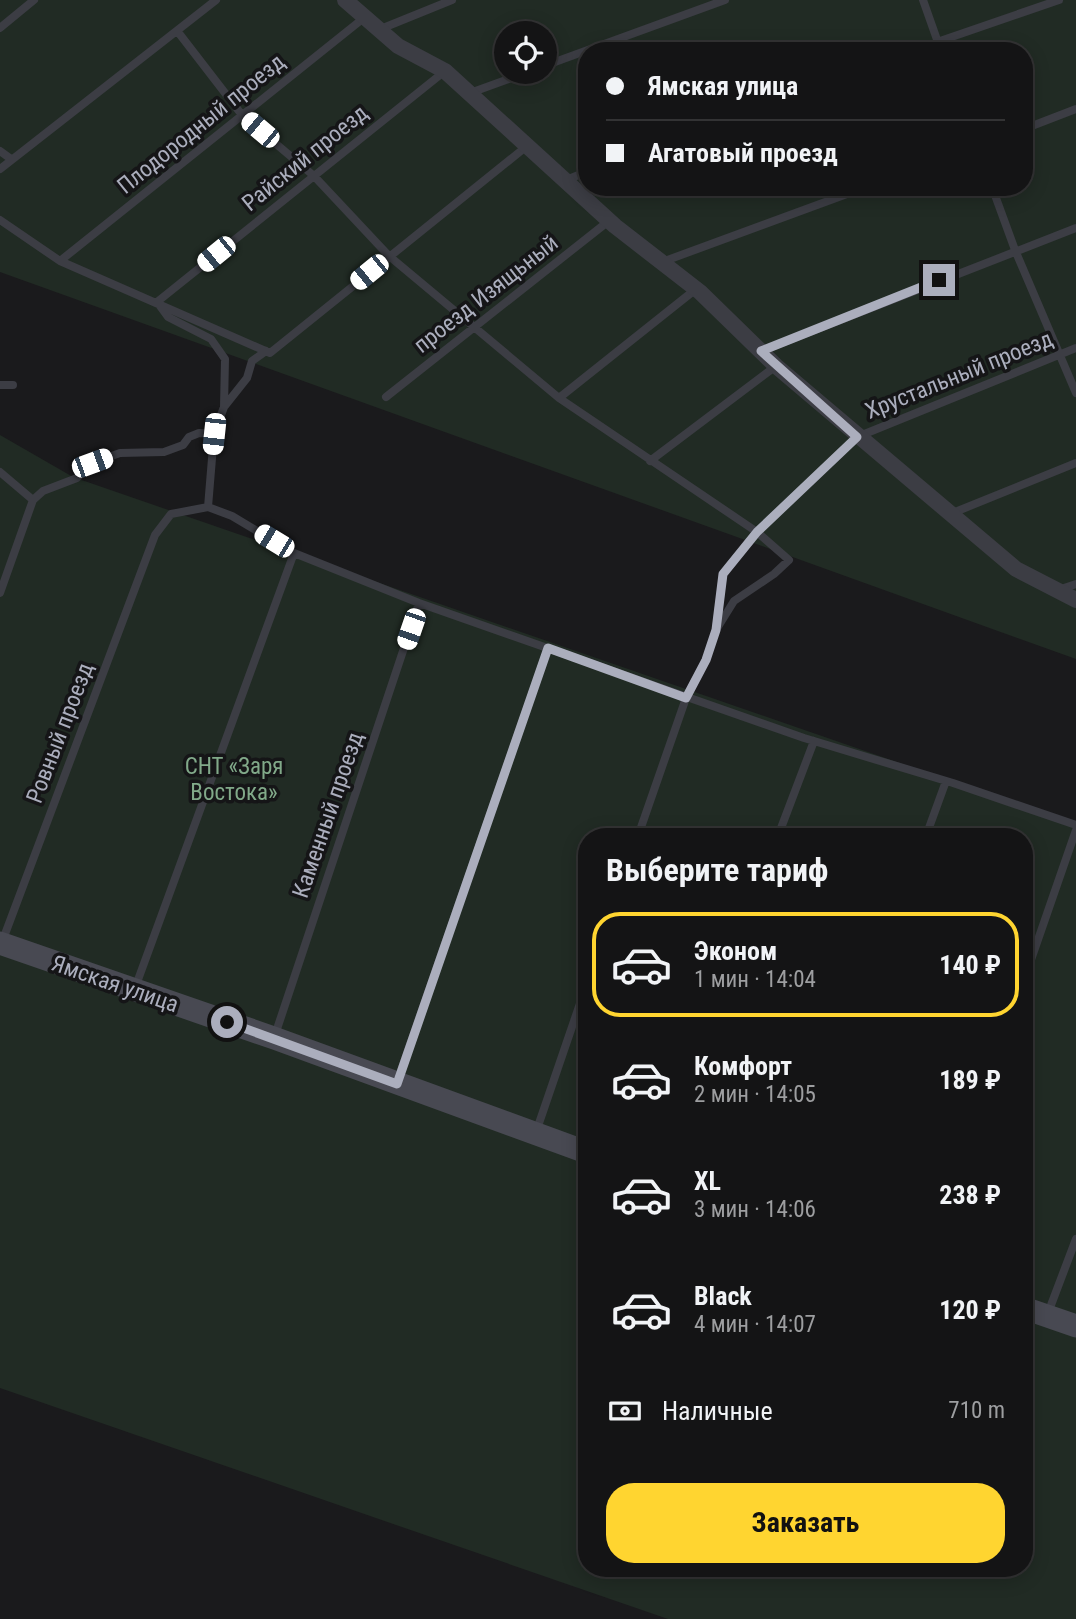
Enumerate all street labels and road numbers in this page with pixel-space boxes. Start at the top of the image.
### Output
street label: Плодородный проезд [112,48,290,200]
street label: Райский проезд [237,99,373,217]
street label: проезд Изящьный [409,229,563,359]
street label: Хрустальный проезд [861,325,1057,425]
street label: Ровный проезд [21,659,99,807]
street label: Каменный проезд [287,729,369,901]
street label: Ямская улица [48,950,182,1018]

